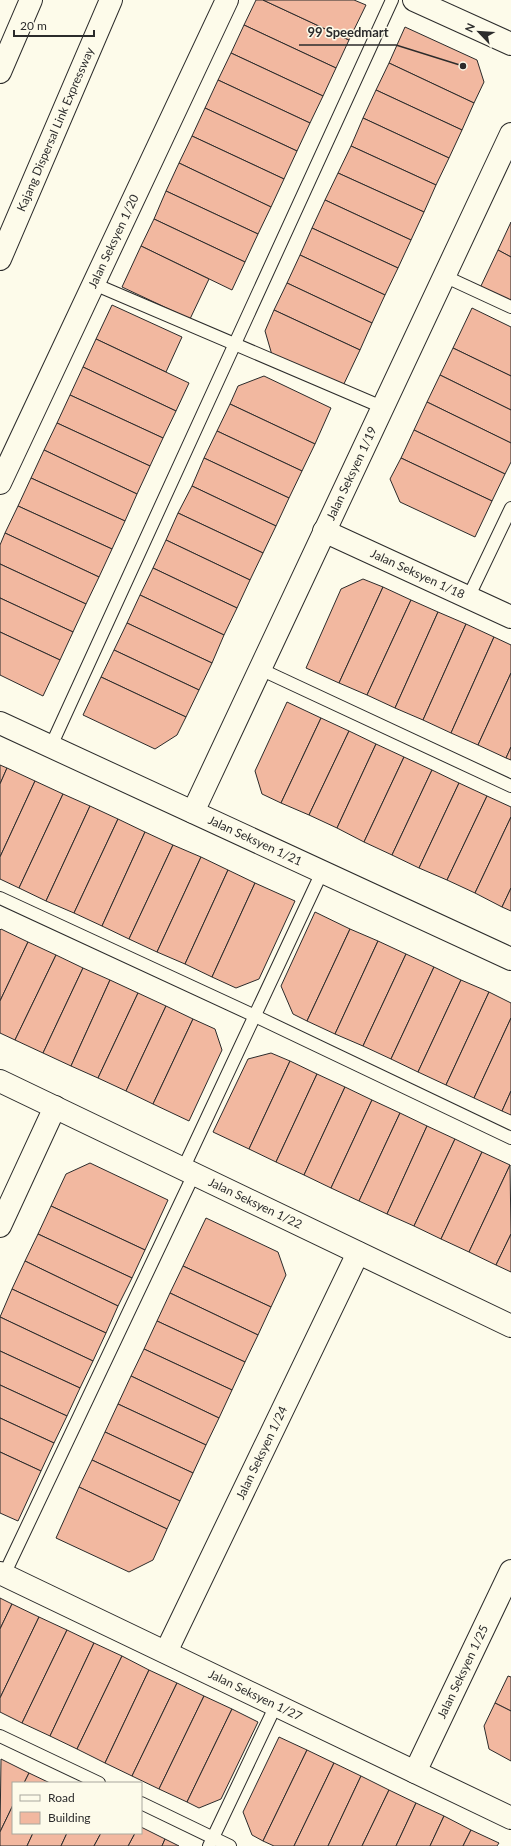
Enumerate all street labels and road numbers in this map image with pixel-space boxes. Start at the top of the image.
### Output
street label: Kajang Dispersal Link Expressway [13,44,97,214]
street label: Jalan Seksyen 1/20 [85,192,142,290]
street label: Jalan Seksyen 1/19 [323,424,380,523]
street label: Jalan Seksyen 1/18 [368,545,467,602]
street label: Jalan Seksyen 1/21 [206,812,305,869]
street label: Jalan Seksyen 1/22 [206,1174,305,1232]
street label: Jalan Seksyen 1/24 [233,1403,290,1502]
street label: Jalan Seksyen 1/25 [434,1622,491,1721]
street label: Jalan Seksyen 1/27 [206,1666,305,1724]

